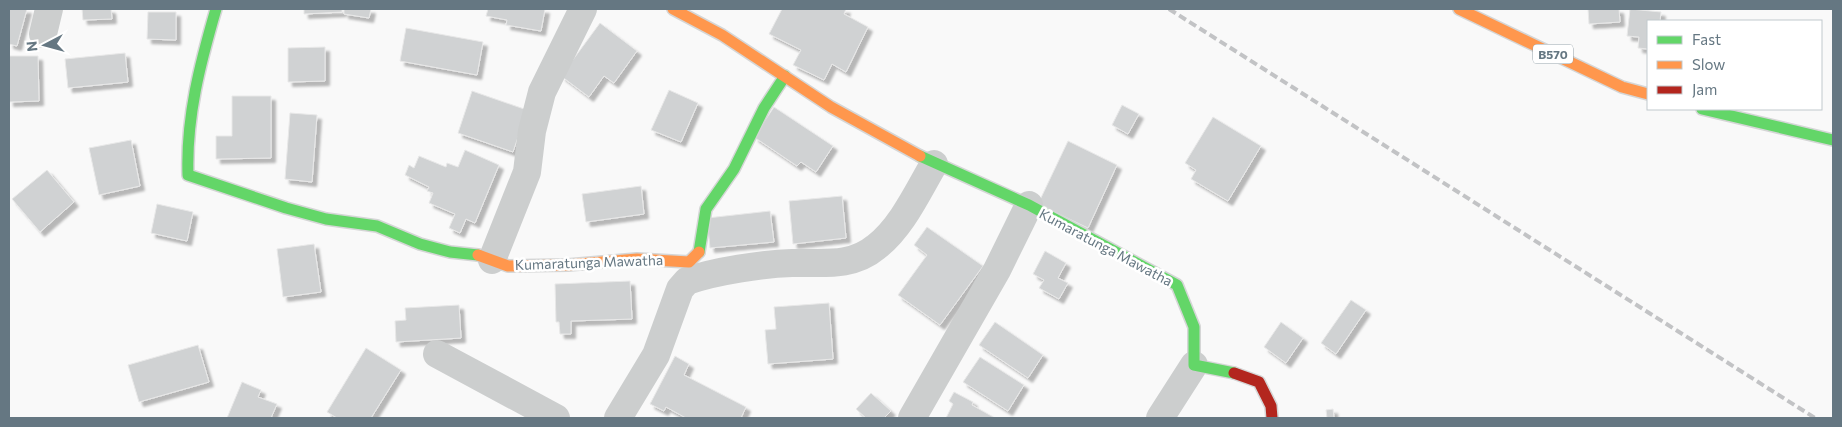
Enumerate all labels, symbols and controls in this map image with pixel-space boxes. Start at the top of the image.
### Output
north arrow [20,20,70,70]
legend [1647,20,1822,110]
text: Fast [1692,30,1721,48]
text: N [23,40,41,53]
road number: B570 [1533,44,1573,64]
text: Slow [1692,55,1725,73]
text: Jam [1692,80,1717,98]
street label: Kumaratunga Mawatha [1037,205,1175,289]
street label: Kumaratunga Mawatha [515,251,663,273]

